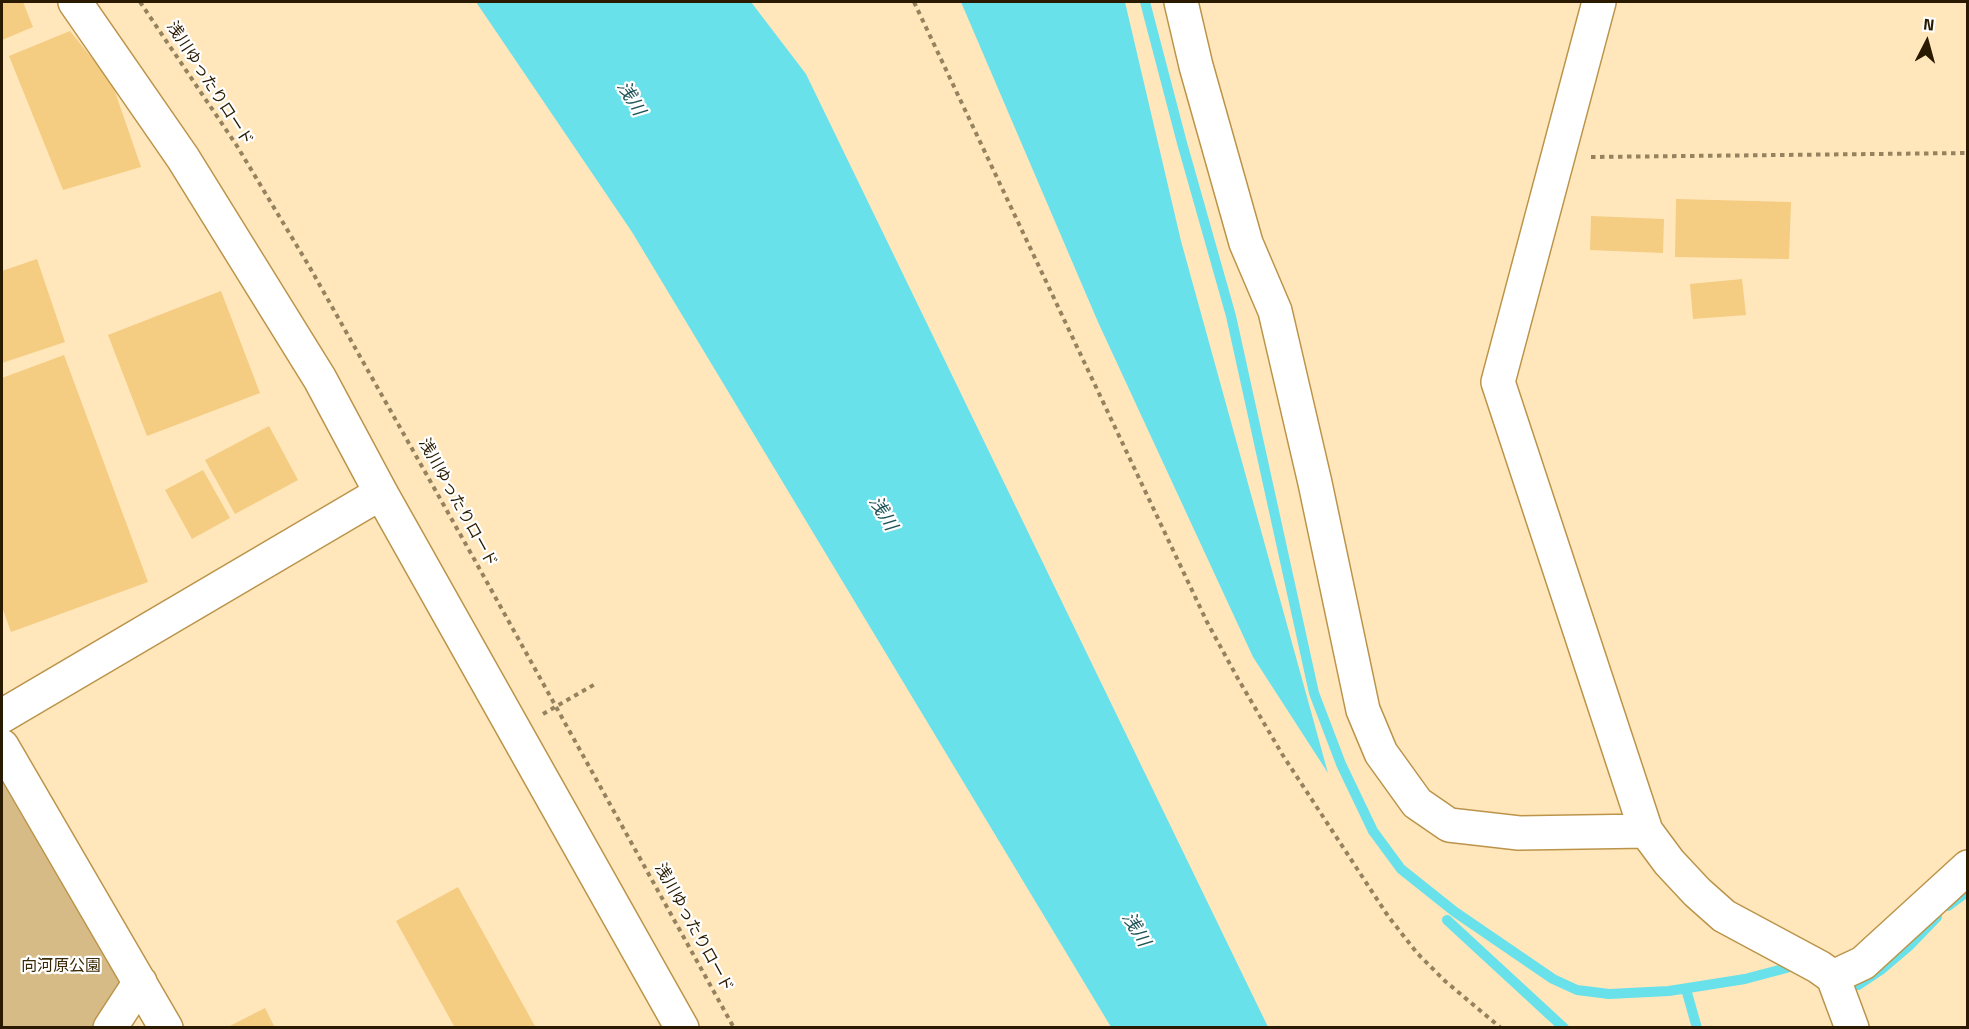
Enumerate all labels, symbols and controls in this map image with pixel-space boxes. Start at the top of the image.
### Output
north arrow [1897,12,1957,72]
text: N [1922,12,1936,37]
street label: 浅川ゆったりロード [162,18,256,150]
water label: 浅川 [611,78,649,120]
street label: 浅川ゆったりロード [414,435,500,571]
water label: 浅川 [863,493,901,535]
street label: 浅川ゆったりロード [650,860,736,996]
water label: 浅川 [1116,909,1154,951]
park label: 向河原公園 [21,957,101,977]

